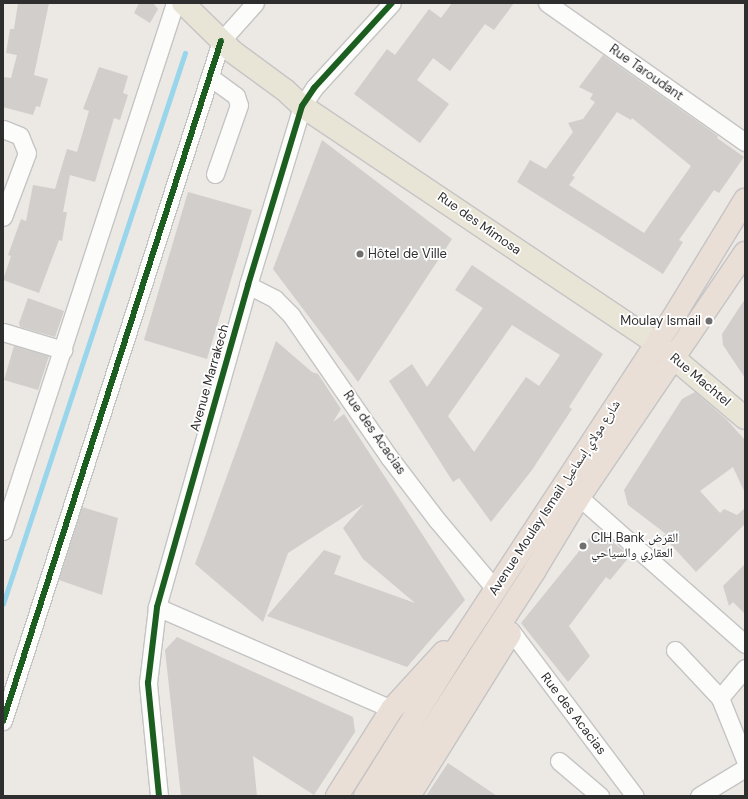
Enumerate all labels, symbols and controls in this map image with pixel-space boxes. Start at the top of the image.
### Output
street label: Rue Taroudant [606,42,686,104]
street label: Rue des Mimosa [434,189,524,259]
place label: Hôtel de Ville [368,246,447,262]
marker: Hôtel de Ville [355,249,365,259]
place label: Moulay Ismail [620,313,701,329]
marker: Moulay Ismail [704,316,714,326]
street label: Avenue Marrakech [187,323,233,433]
street label: Rue Machtel [667,350,733,410]
street label: Rue des Acacias [339,388,409,478]
street label: Avenue Moulay Ismail شارع مولاي إسماعيل [486,398,624,598]
place label: CIH Bank القرض العقاري والسياحي [591,531,678,562]
marker: CIH Bank القرض العقاري والسياحي [578,541,588,551]
street label: Rue des Acacias [537,670,609,758]

